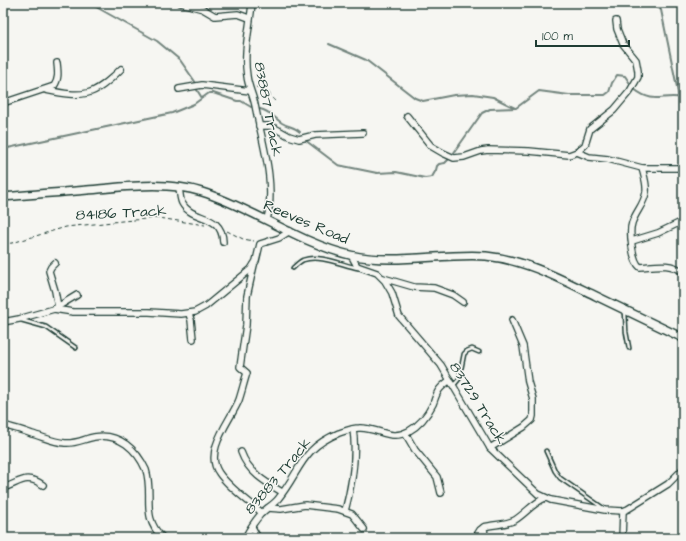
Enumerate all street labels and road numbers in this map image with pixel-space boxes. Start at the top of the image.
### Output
street label: 83887 Track [249,60,287,158]
street label: Reeves Road [260,195,352,250]
street label: 84186 Track [75,200,167,226]
street label: 83729 Track [444,358,512,448]
street label: 83883 Track [240,433,316,519]

